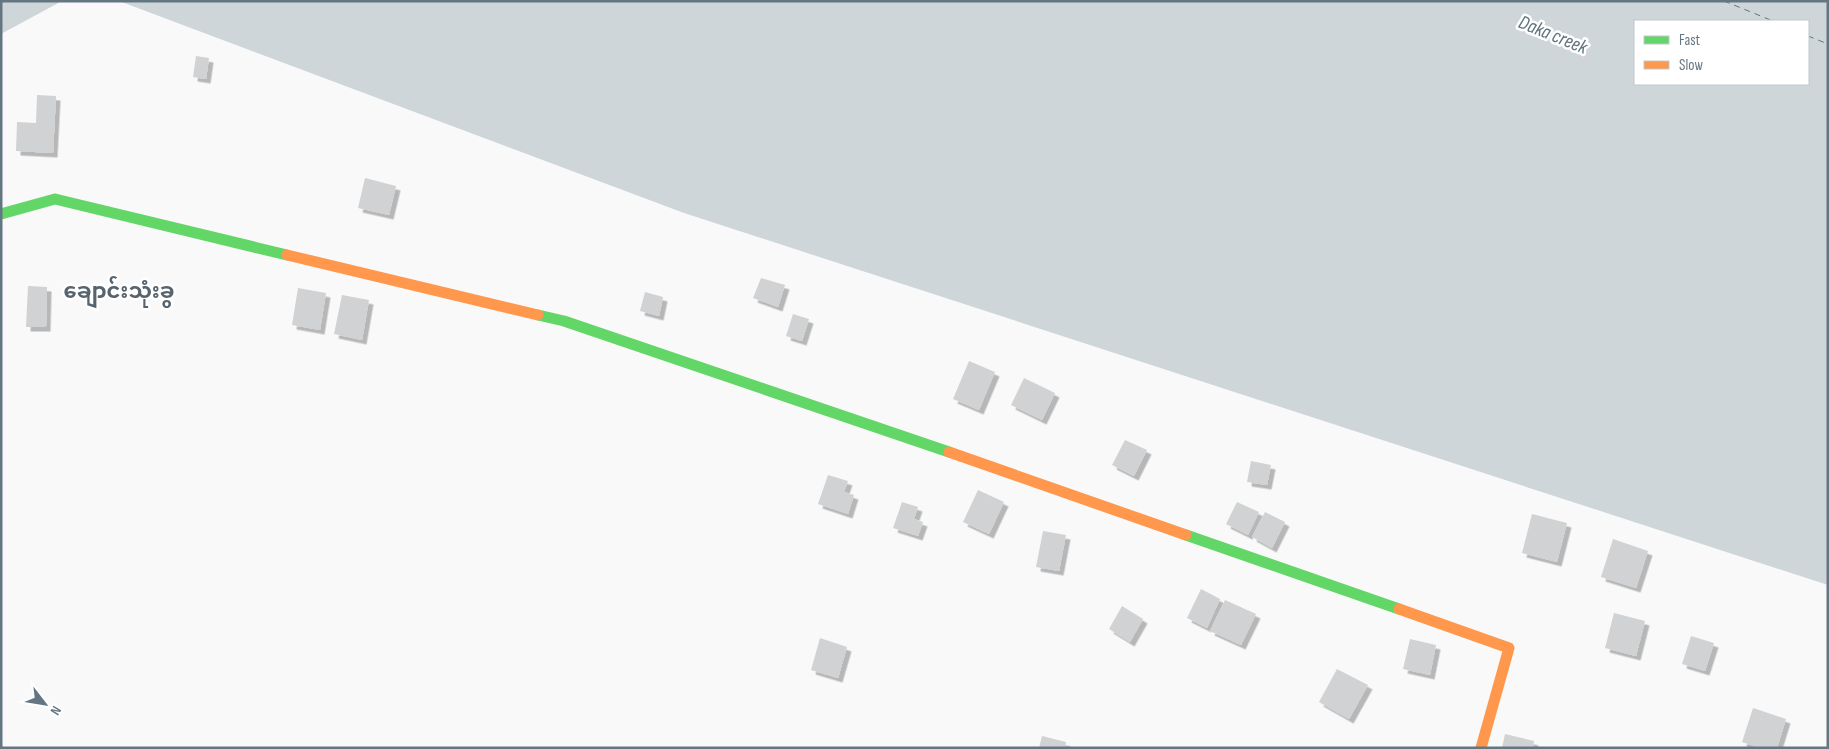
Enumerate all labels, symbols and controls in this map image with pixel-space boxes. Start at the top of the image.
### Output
water label: Daka creek [1515,10,1592,60]
legend [1634,20,1809,85]
text: Fast [1679,31,1701,50]
text: Slow [1679,56,1703,75]
district label: ချောင်းသုံးခွ [63,275,175,309]
north arrow [20,679,70,729]
text: N [47,703,65,718]

